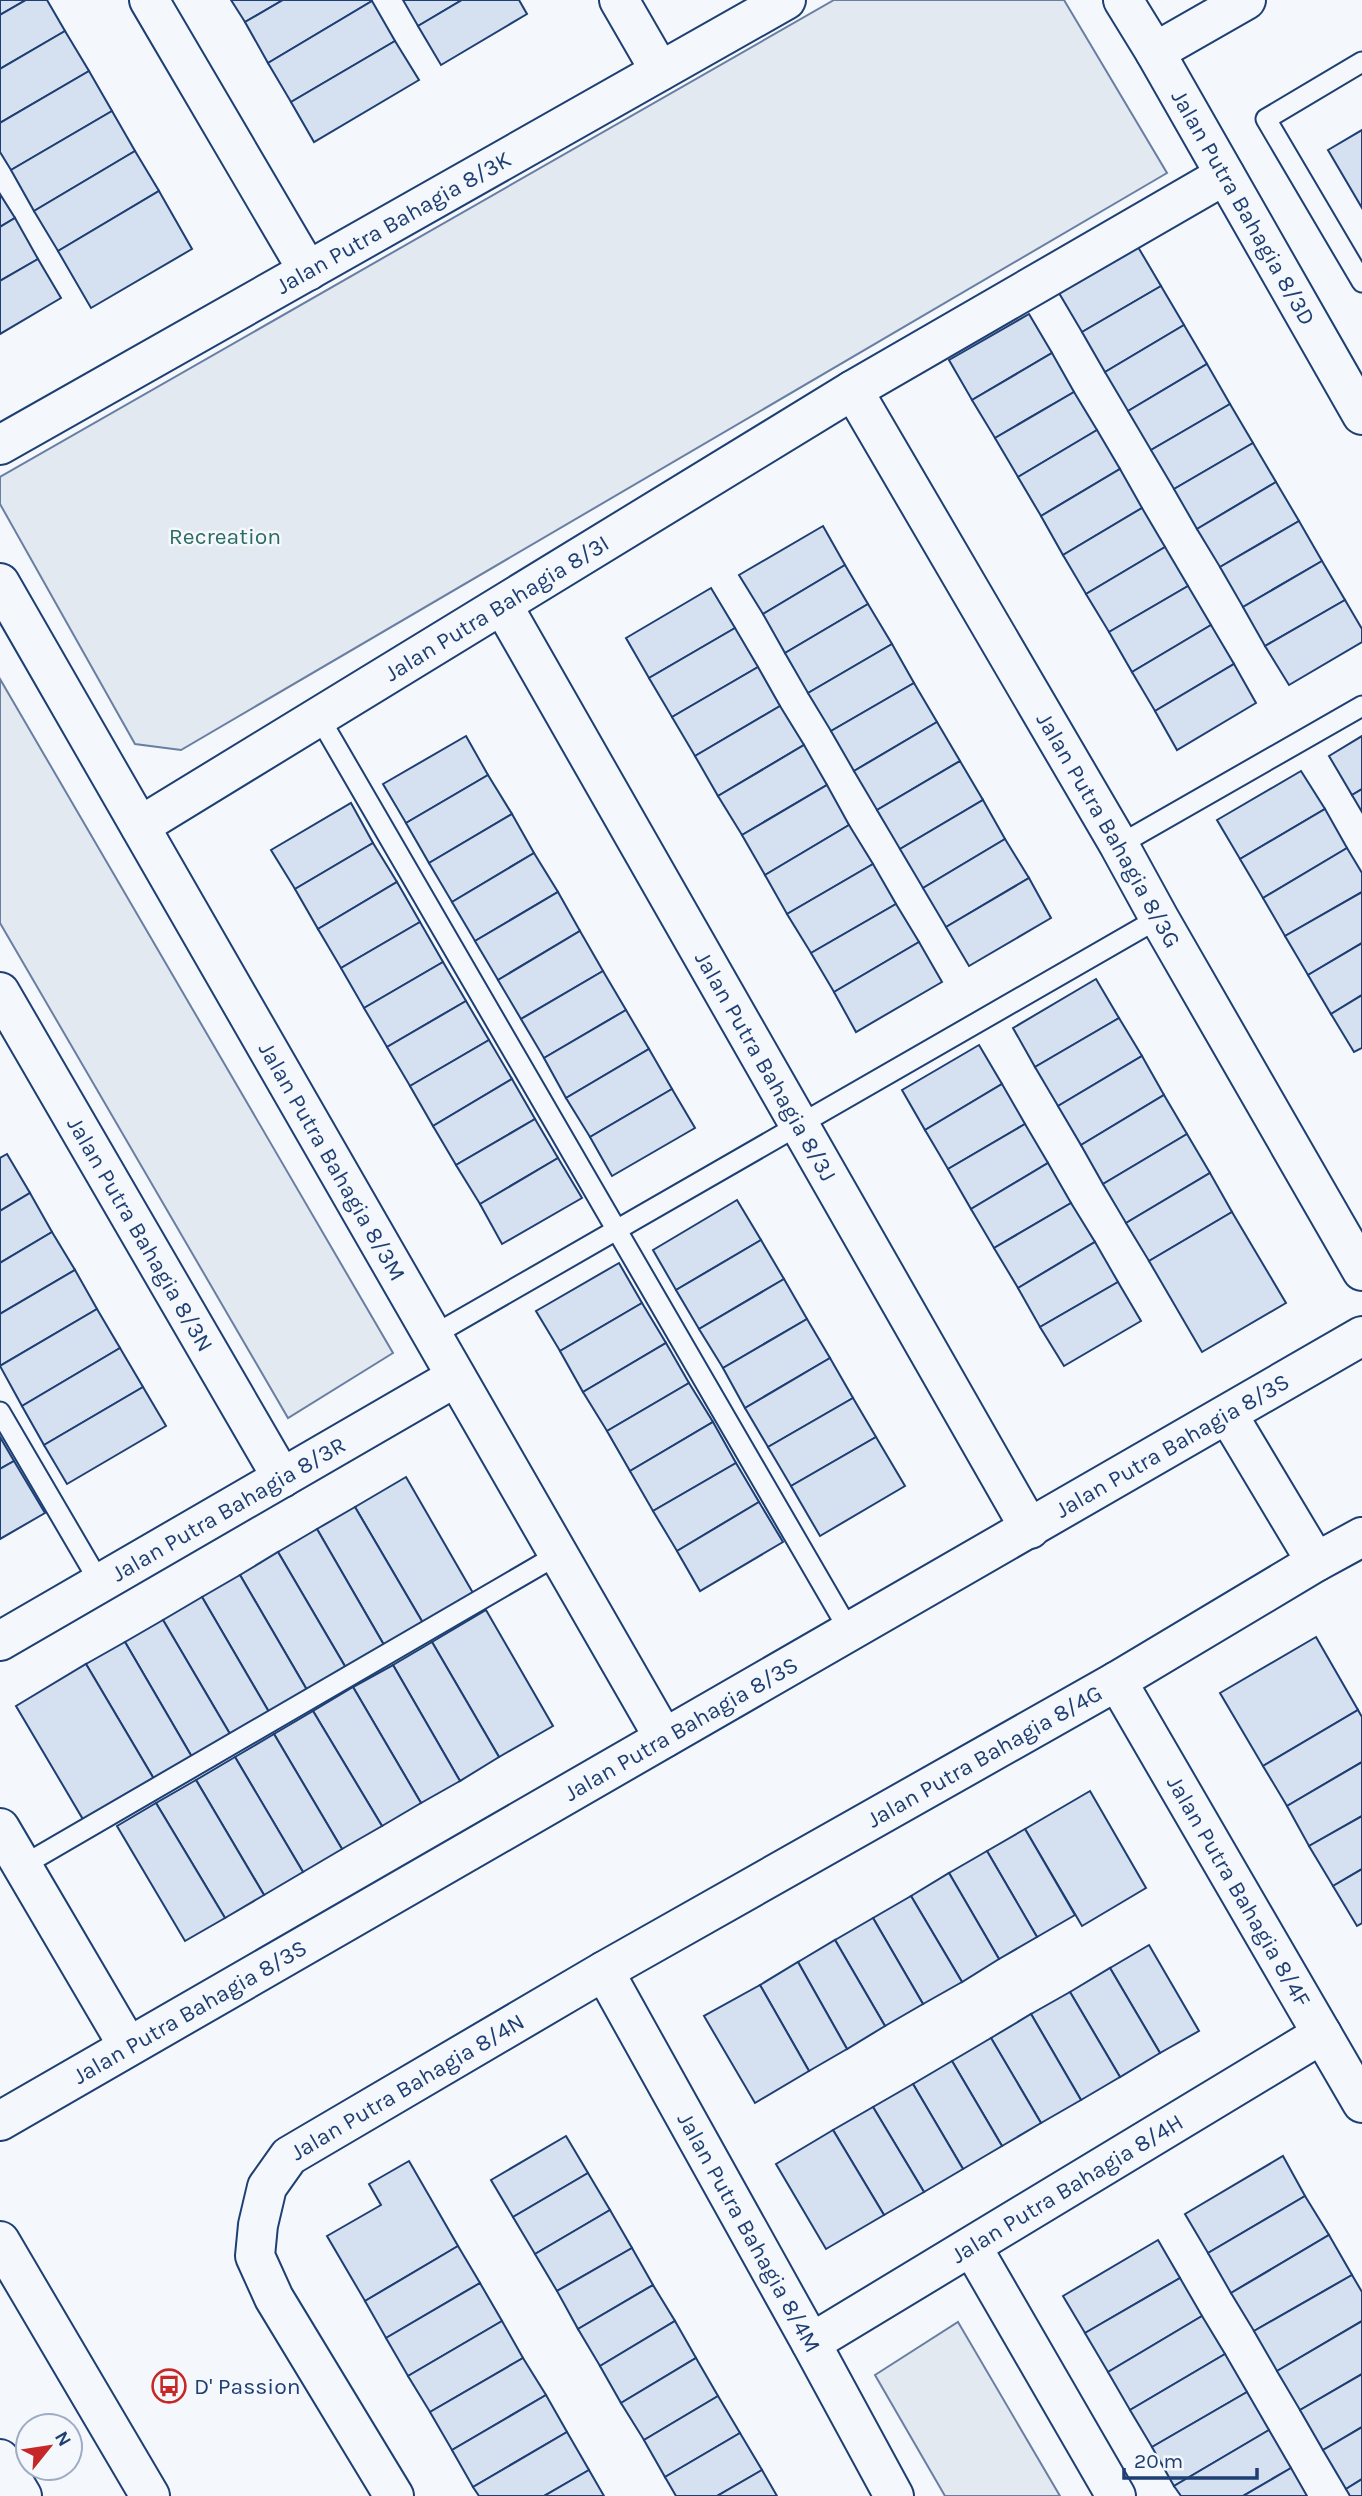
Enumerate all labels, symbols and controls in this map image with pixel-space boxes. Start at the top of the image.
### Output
street label: Jalan Putra Bahagia 8/3D [1166,85,1321,330]
street label: Jalan Putra Bahagia 8/3K [271,145,515,299]
park label: Recreation [169,523,281,550]
street label: Jalan Putra Bahagia 8/3I [380,529,614,687]
street label: Jalan Putra Bahagia 8/3G [1031,708,1187,952]
street label: Jalan Putra Bahagia 8/3J [689,946,842,1186]
street label: Jalan Putra Bahagia 8/3M [253,1037,412,1285]
street label: Jalan Putra Bahagia 8/3N [62,1112,219,1356]
street label: Jalan Putra Bahagia 8/3S [1051,1367,1294,1523]
street label: Jalan Putra Bahagia 8/3R [107,1431,350,1587]
street label: Jalan Putra Bahagia 8/3S [559,1651,803,1806]
street label: Jalan Putra Bahagia 8/4G [862,1679,1107,1833]
street label: Jalan Putra Bahagia 8/4F [1161,1771,1317,2012]
street label: Jalan Putra Bahagia 8/3S [68,1934,311,2090]
street label: Jalan Putra Bahagia 8/4N [286,2007,529,2166]
street label: Jalan Putra Bahagia 8/4M [672,2108,827,2357]
street label: Jalan Putra Bahagia 8/4H [946,2108,1188,2269]
bus stop icon: D' Passion [150,2367,188,2405]
place label: D' Passion [194,2373,301,2400]
north arrow [14,2412,84,2482]
text: N [50,2428,76,2450]
scale bar [1124,2436,1257,2480]
text: 20 m [1134,2449,1183,2473]

